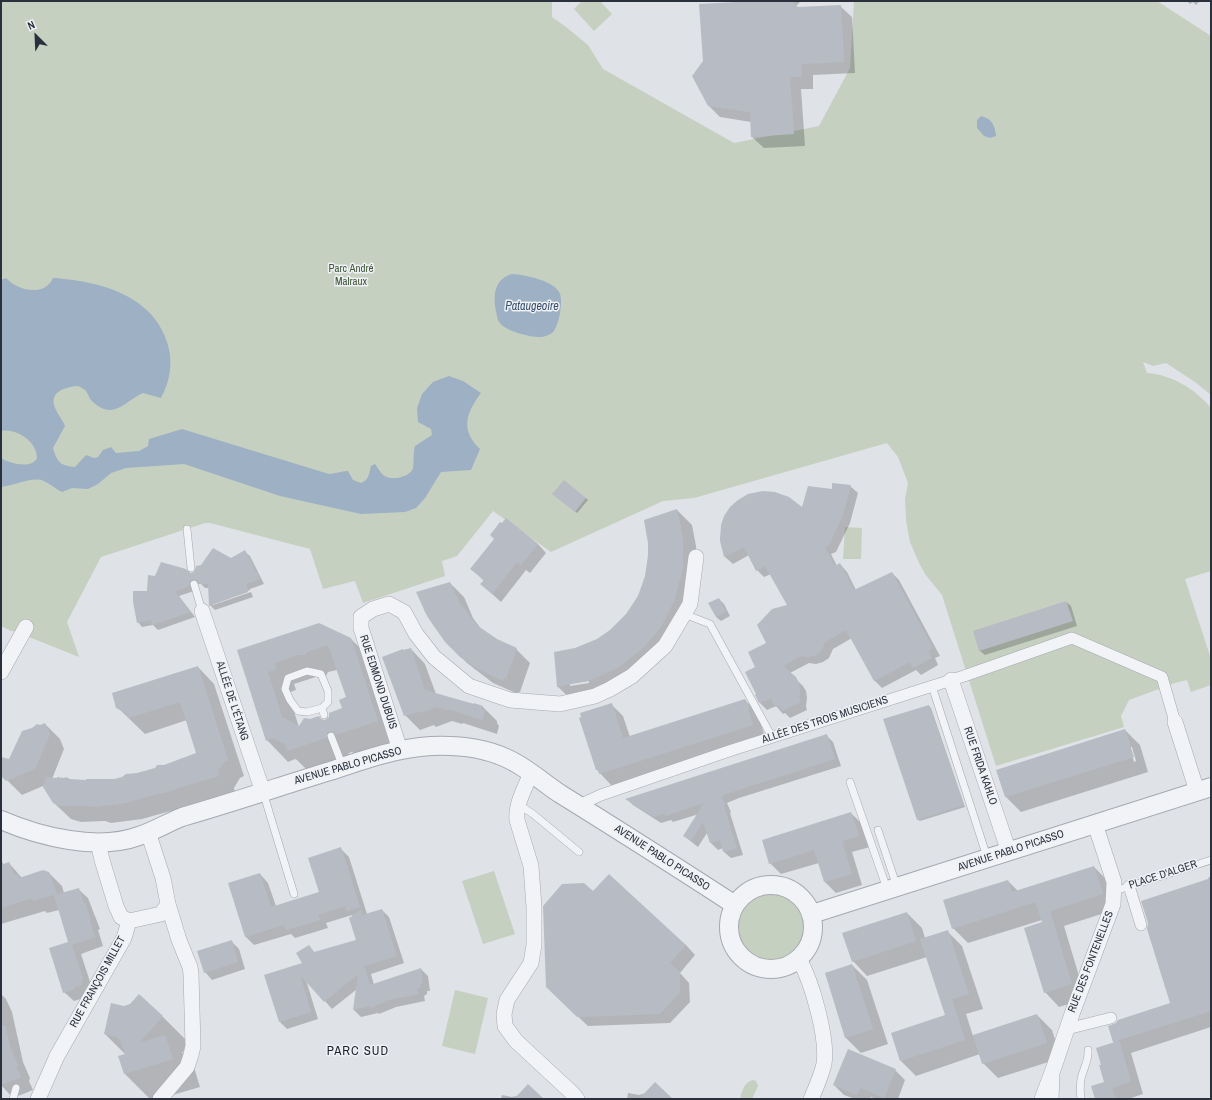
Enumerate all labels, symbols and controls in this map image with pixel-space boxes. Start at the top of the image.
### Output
north arrow [16,16,56,56]
text: N [25,17,37,33]
park label: Parc André Malraux [328,262,374,288]
water label: Pataugeoire [505,300,559,314]
street label: RUE EDMOND DUBUIS [357,633,399,731]
street label: ALLÉE DE L'ÉTANG [213,660,251,742]
street label: ALLÉE DES TROIS MUSICIENS [760,693,890,747]
street label: RUE FRIDA KAHLO [960,725,1000,807]
street label: AVENUE PABLO PICASSO [293,744,403,788]
street label: AVENUE PABLO PICASSO [612,822,712,894]
street label: AVENUE PABLO PICASSO [956,828,1066,874]
street label: PLACE D'ALGER [1127,858,1199,892]
street label: RUE DES FONTENELLES [1066,909,1116,1015]
street label: RUE FRANÇOIS MILLET [67,934,129,1030]
district label: PARC SUD [327,1044,389,1060]

